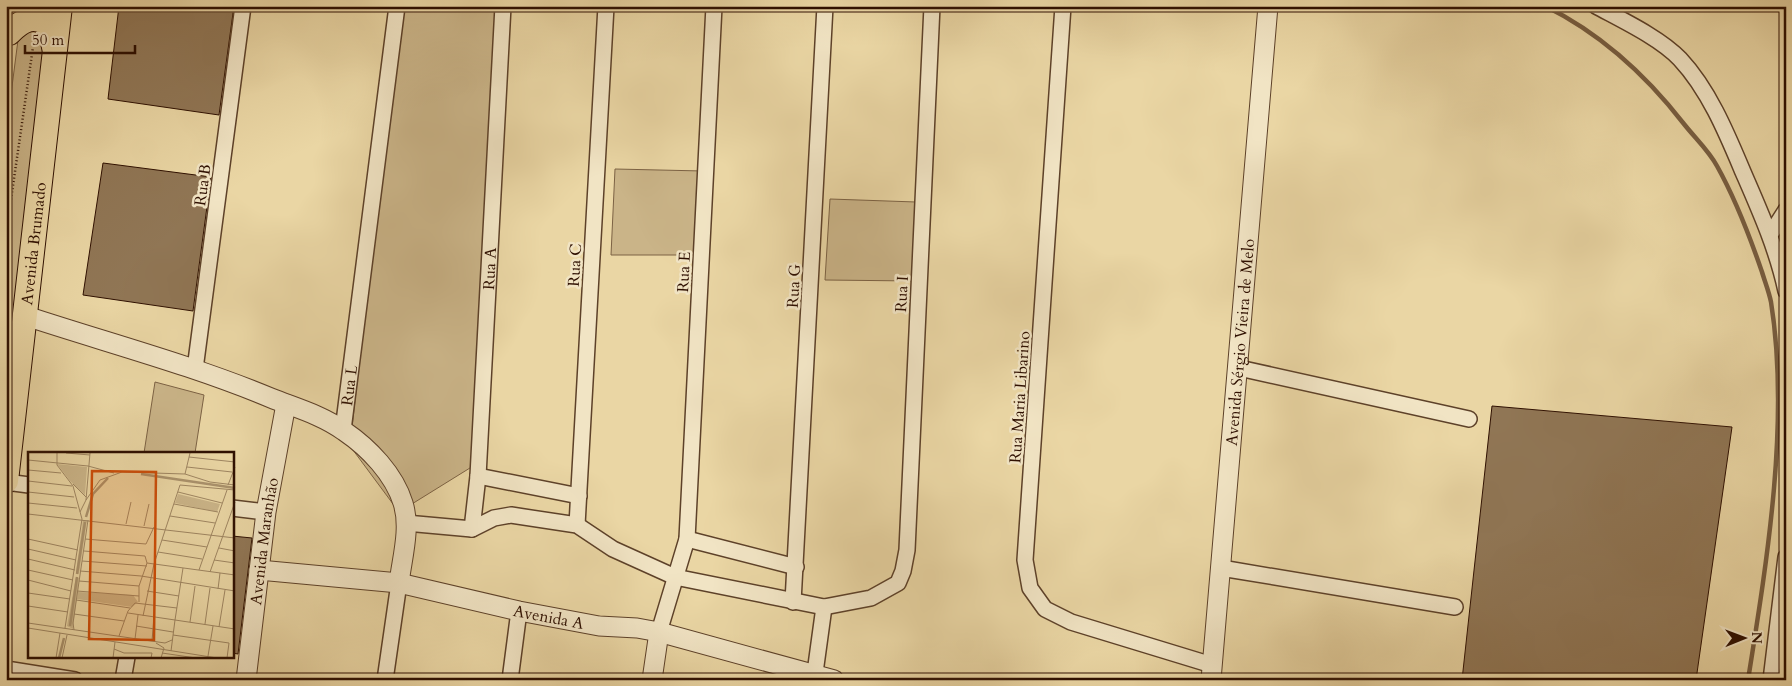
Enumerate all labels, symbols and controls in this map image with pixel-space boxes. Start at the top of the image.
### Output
scale bar [25,22,135,54]
text: 50 m [32,30,64,50]
street label: Rua B [189,163,217,207]
street label: Avenida Brumado [16,181,52,306]
street label: Avenida Sérgio Vieira de Melo [1221,237,1260,447]
street label: Rua C [563,243,587,287]
street label: Rua A [478,246,502,290]
street label: Rua E [672,251,696,293]
street label: Rua G [782,263,806,308]
street label: Rua I [890,275,914,313]
street label: Rua Maria Libarino [1004,330,1036,464]
street label: Rua L [336,364,363,407]
inset map [28,452,234,658]
street label: Avenida Maranhão [245,475,284,606]
street label: Avenida A [511,600,586,635]
north arrow [1720,614,1770,664]
text: N [1747,632,1766,644]

